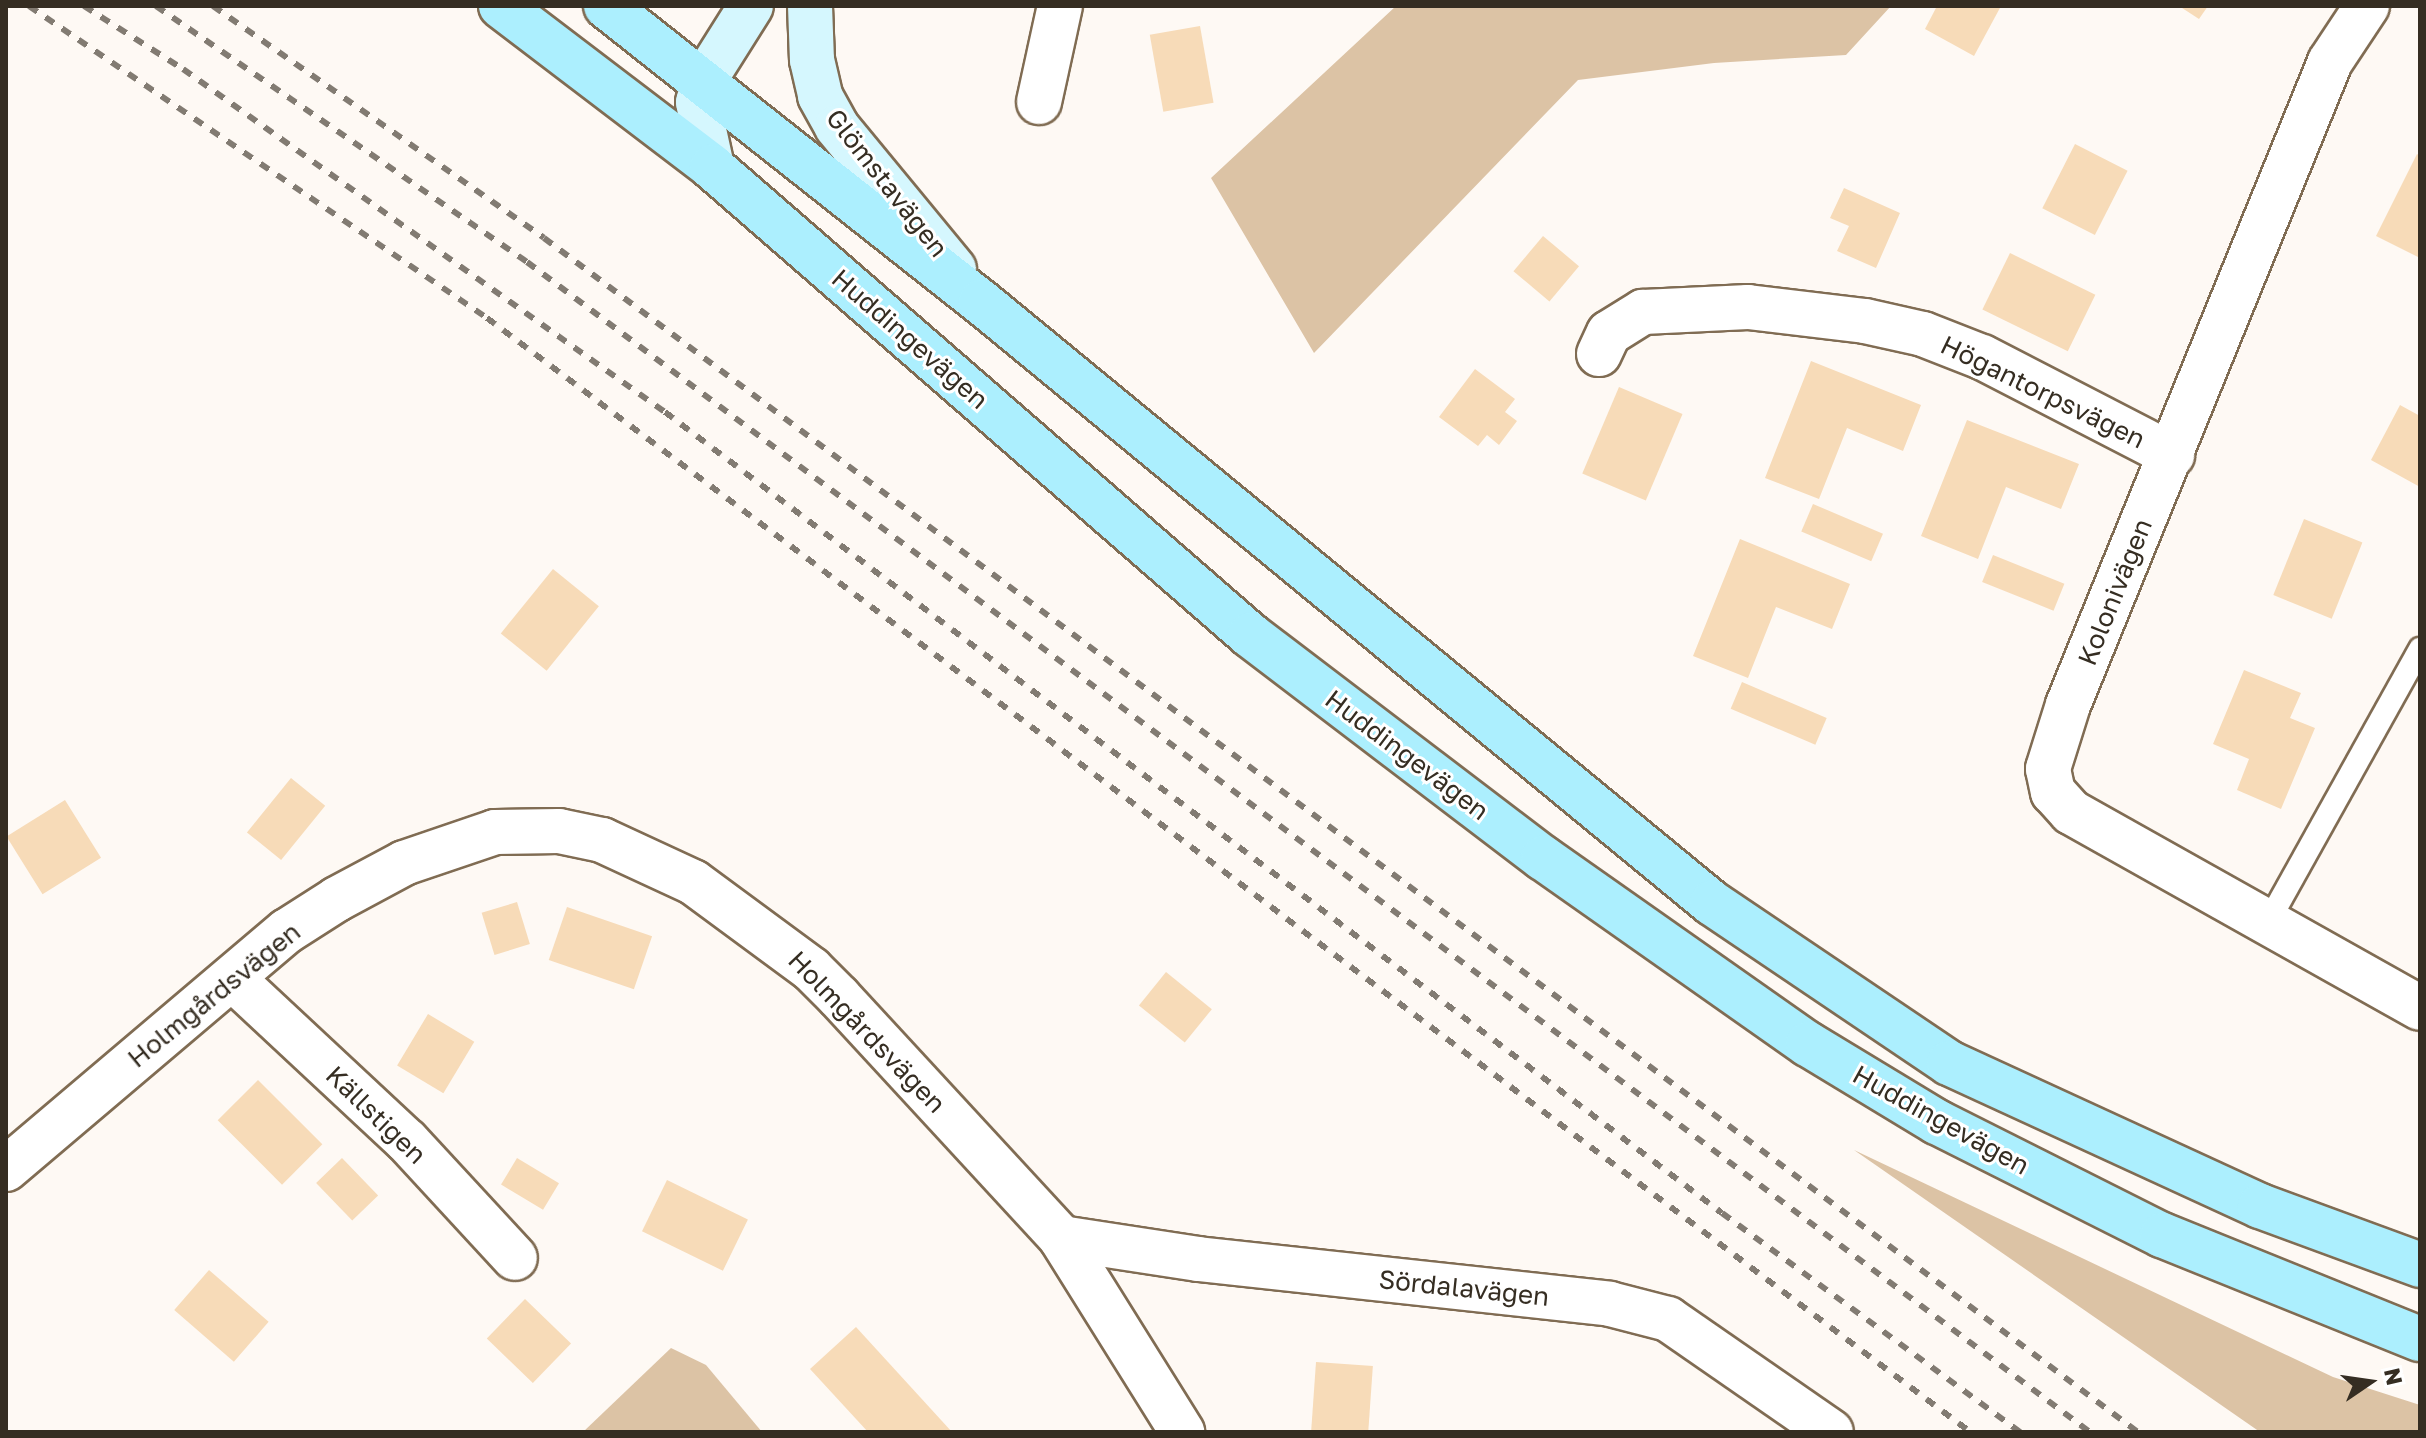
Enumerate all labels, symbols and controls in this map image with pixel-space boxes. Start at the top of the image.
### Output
street label: Glömstavägen [820,103,954,263]
street label: Huddingevägen [826,263,994,415]
street label: Högantorpsvägen [1936,329,2150,455]
street label: Kolonivägen [2071,514,2159,670]
street label: Huddingevägen [1319,683,1495,827]
street label: Holmgårdsvägen [121,916,307,1074]
street label: Holmgårdsvägen [782,945,952,1119]
street label: Huddingevägen [1847,1059,2035,1181]
street label: Källstigen [319,1060,433,1170]
street label: Sördalavägen [1377,1264,1551,1312]
north arrow [2330,1342,2410,1422]
text: N [2379,1365,2409,1388]

